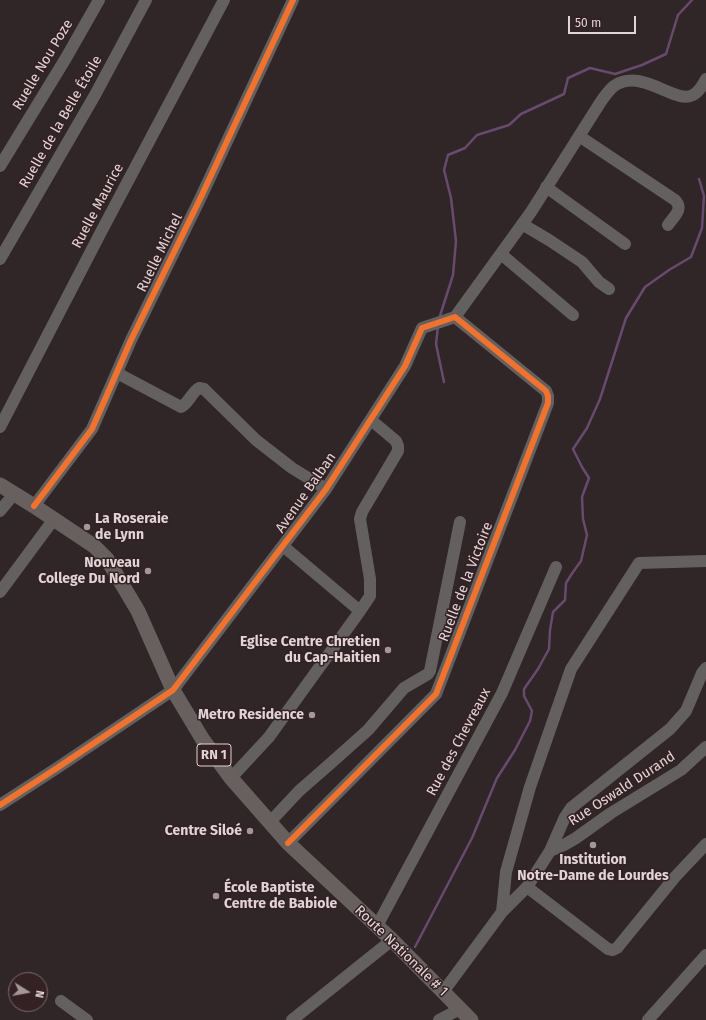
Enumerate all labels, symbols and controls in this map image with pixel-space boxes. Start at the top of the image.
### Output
scale bar [570,8,638,34]
text: 50 m [575,16,601,30]
street label: Ruelle Nou Poze [9,17,77,113]
street label: Ruelle de la Belle Étoile [16,53,106,191]
street label: Ruelle Maurice [69,161,127,251]
street label: Ruelle Michel [134,211,186,295]
street label: Avenue Balban [272,450,340,536]
place label: La Roseraie de Lynn [95,511,169,544]
street label: Ruelle de la Victoire [435,520,497,644]
marker: La Roseraie de Lynn [82,522,92,532]
place label: Nouveau College Du Nord [38,555,140,588]
marker: Nouveau College Du Nord [143,566,153,576]
place label: Eglise Centre Chretien du Cap-Haitien [240,634,380,666]
marker: Eglise Centre Chretien du Cap-Haitien [383,645,393,655]
street label: Rue des Chevreaux [424,685,494,799]
place label: Metro Residence [198,707,304,723]
marker: Metro Residence [307,710,317,720]
road number: RN 1 [197,744,231,766]
street label: Rue Oswald Durand [566,748,678,830]
place label: Centre Siloé [165,823,242,839]
marker: Centre Siloé [245,826,255,836]
marker: Institution Notre-Dame de Lourdes [588,840,598,850]
place label: Institution Notre-Dame de Lourdes [517,852,669,884]
place label: École Baptiste Centre de Babiole [224,880,337,912]
marker: École Baptiste Centre de Babiole [211,891,221,901]
street label: Route Nationale # 1 [351,902,451,1000]
north arrow [8,972,48,1012]
text: N [32,989,46,999]

